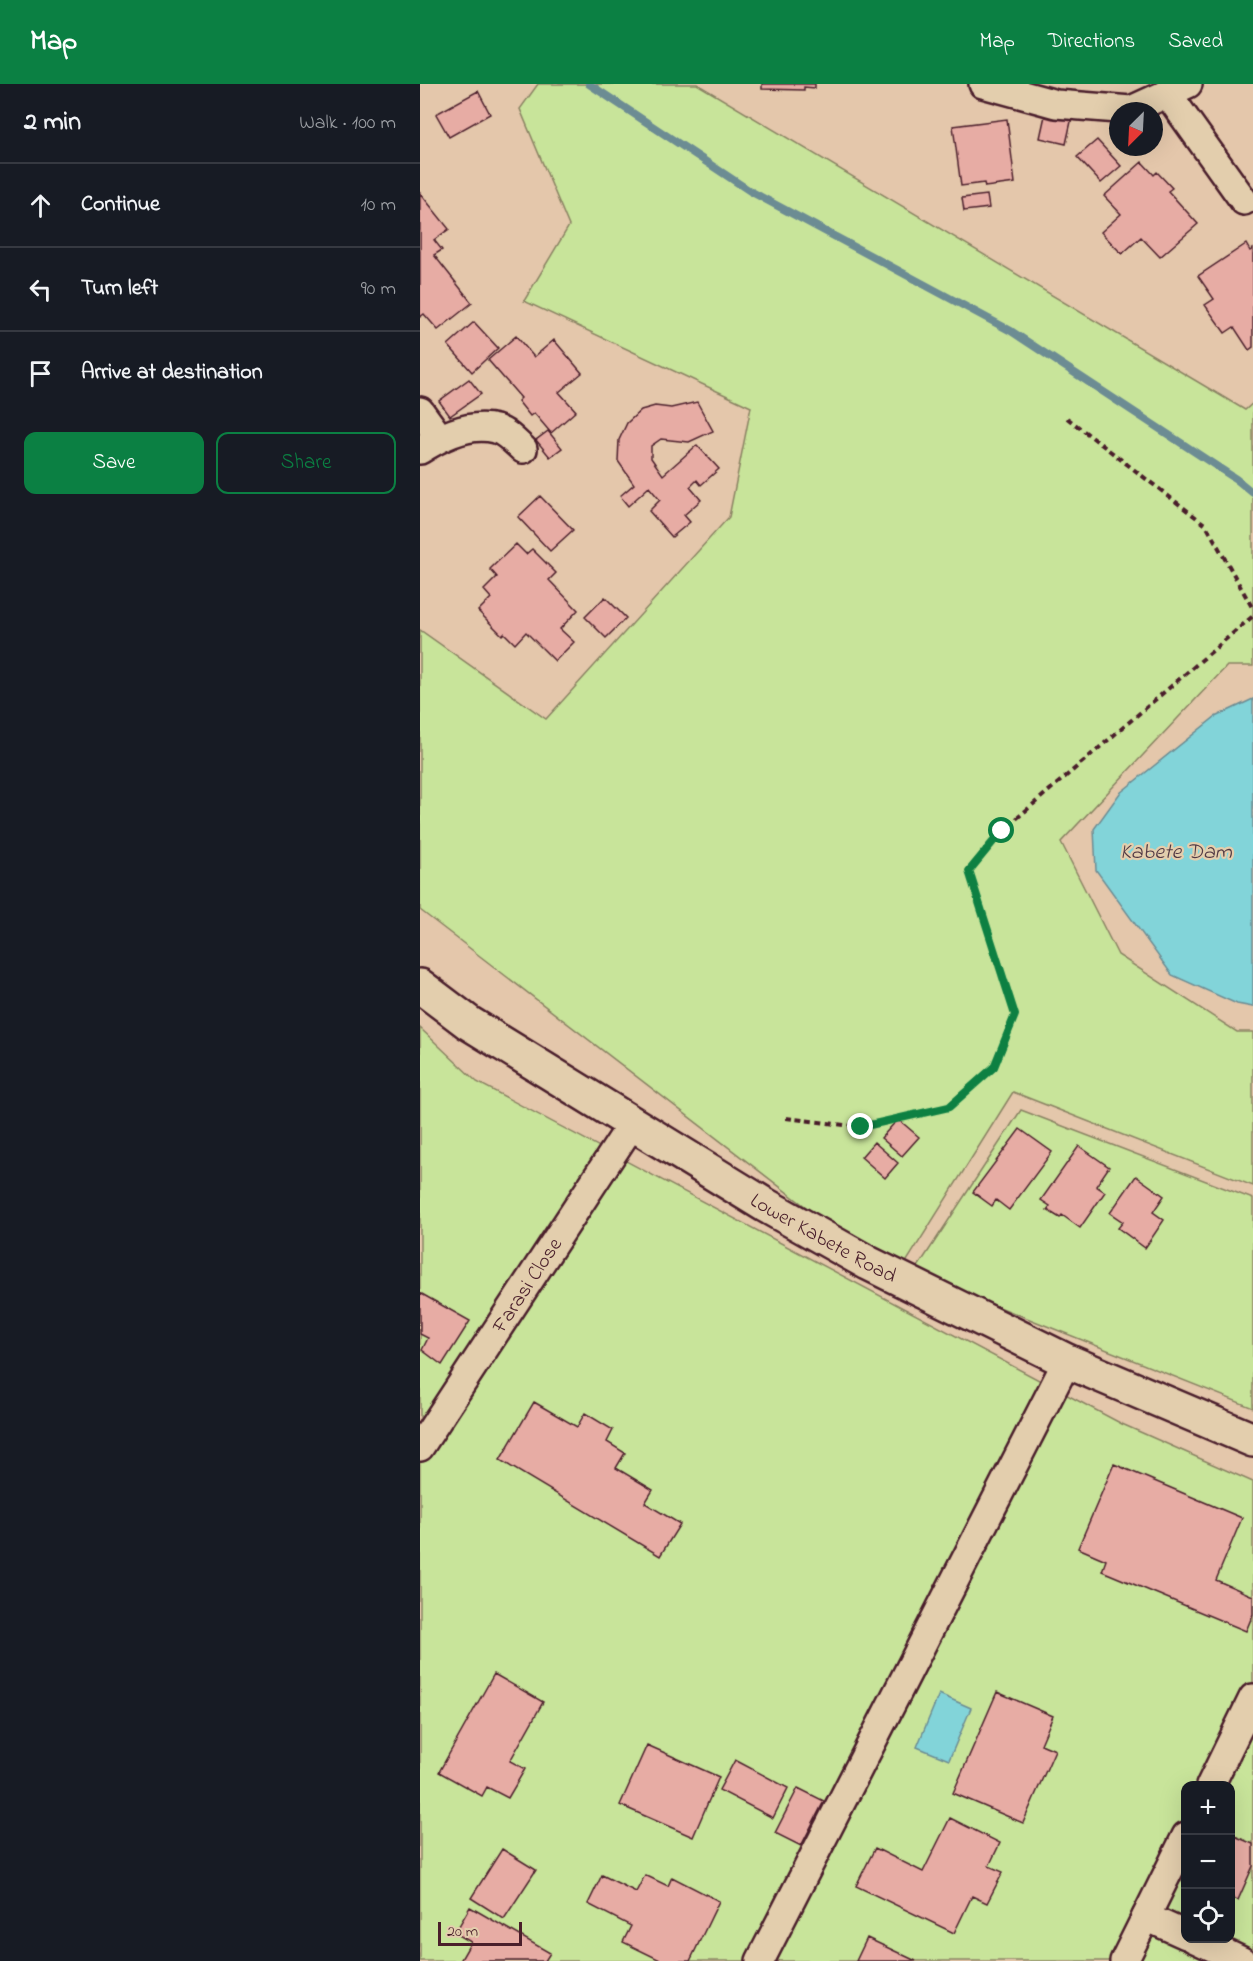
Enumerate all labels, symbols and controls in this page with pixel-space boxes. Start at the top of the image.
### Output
text: Map [30,22,77,63]
text: Map [979,27,1015,57]
text: Directions [1048,27,1135,57]
text: Saved [1168,27,1223,57]
north arrow [1109,102,1163,156]
text: 2 min [24,104,81,142]
text: Walk · 100 m [299,109,396,138]
icon: ahead [24,189,57,222]
text: Continue [81,189,160,221]
text: 10 m [360,191,396,220]
icon: left [24,273,57,306]
text: Turn left [81,273,158,305]
text: 90 m [361,275,396,304]
icon: arrive [24,357,57,390]
text: Arrive at destination [81,357,263,389]
button: Save [24,432,204,494]
button: Share [216,432,396,494]
route start [988,817,1014,843]
water label: Kabete Dam [1120,837,1233,869]
route end [847,1113,873,1139]
street label: Lower Kabete Road [744,1186,901,1292]
street label: Farasi Close [485,1232,571,1340]
map controls [1181,1781,1235,1943]
button: + [1181,1781,1235,1835]
button: − [1181,1835,1235,1889]
button: locate [1181,1889,1235,1943]
scale bar [438,1919,522,1946]
text: 20 m [447,1920,478,1944]

